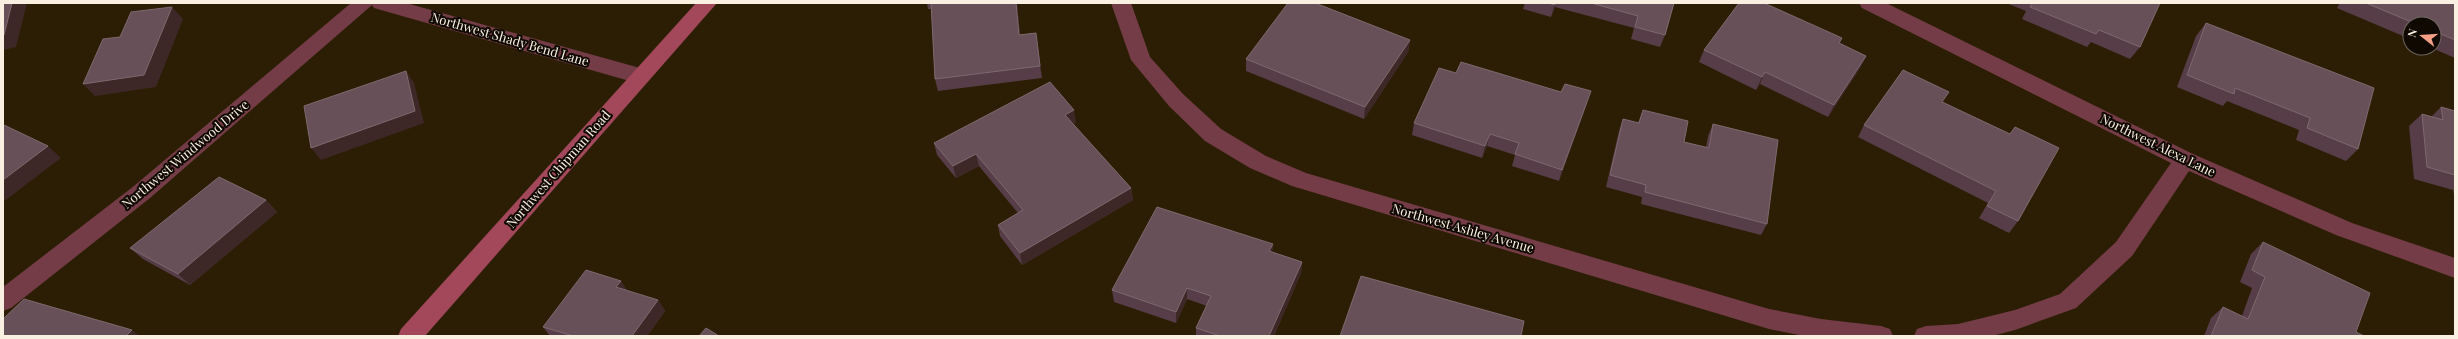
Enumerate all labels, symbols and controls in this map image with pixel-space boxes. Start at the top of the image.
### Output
street label: Northwest Shady Bend Lane [429,8,592,69]
north arrow [2402,16,2442,56]
text: N [2404,27,2420,39]
street label: Northwest Windwood Drive [118,95,252,212]
street label: Northwest Chipman Road [502,106,614,231]
street label: Northwest Alexa Lane [2098,109,2219,180]
street label: Northwest Ashley Avenue [1390,199,1537,256]

